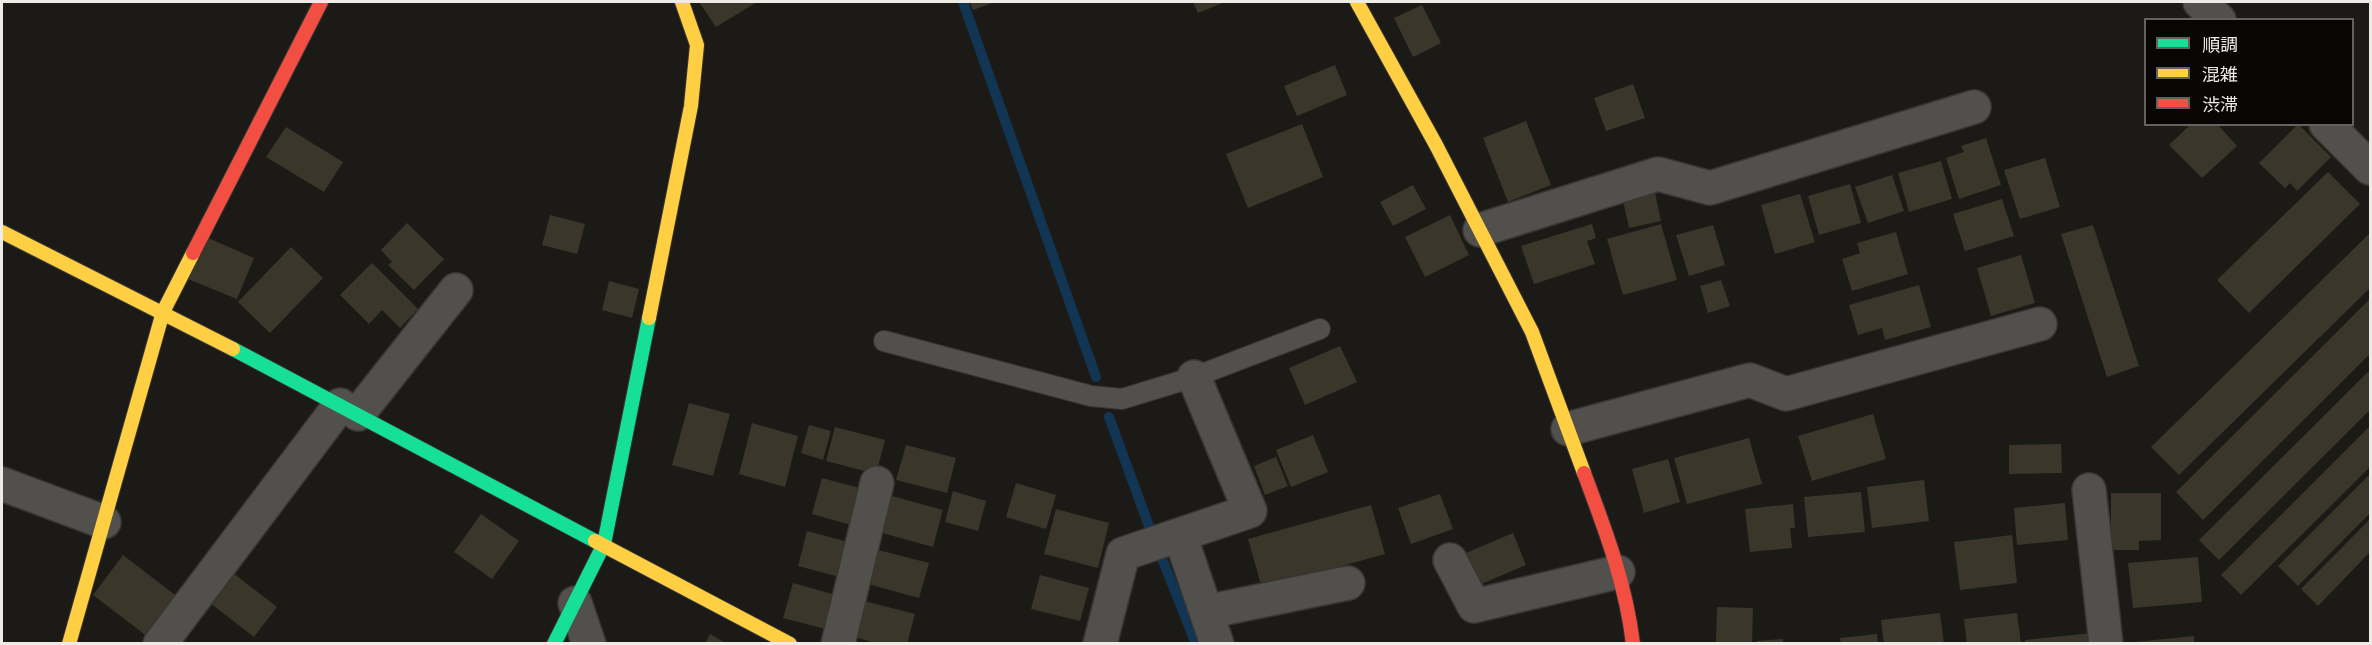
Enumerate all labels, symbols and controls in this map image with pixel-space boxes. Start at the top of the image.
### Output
legend [2144,18,2354,126]
text: 順調 [2202,34,2238,55]
text: 混雑 [2202,64,2238,85]
text: 渋滞 [2202,94,2238,115]

